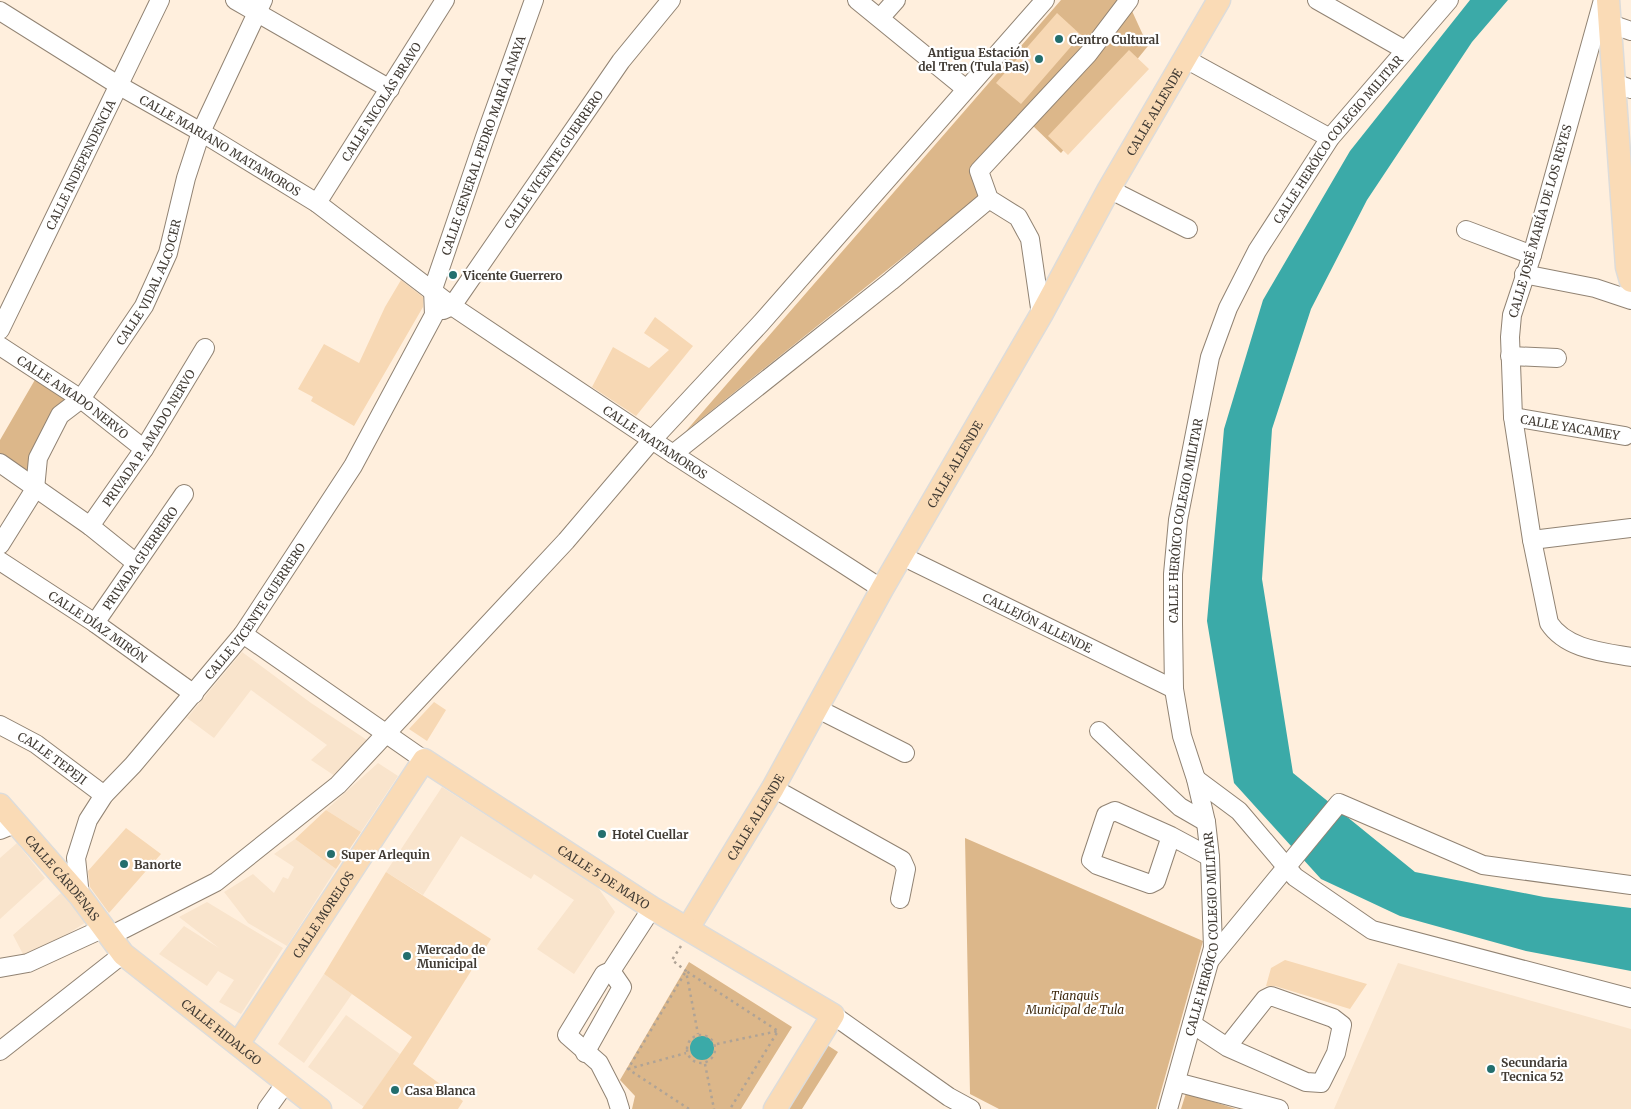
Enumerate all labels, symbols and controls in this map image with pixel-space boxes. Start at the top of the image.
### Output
place label: Centro Cultural [1069,32,1159,47]
street label: CALLE GENERAL PEDRO MARÍA ANAYA [438,33,528,257]
marker: Centro Cultural [1053,33,1065,45]
street label: CALLE NICOLÁS BRAVO [338,39,424,164]
place label: Antigua Estación del Tren (Tula Pas) [918,45,1029,74]
street label: CALLE HERÓICO COLEGIO MILITAR [1269,52,1406,226]
marker: Antigua Estación del Tren (Tula Pas) [1033,53,1045,65]
street label: CALLE ALLENDE [1123,65,1185,158]
street label: CALLE VICENTE GUERRERO [500,87,606,231]
street label: CALLE MARIANO MATAMOROS [137,91,304,199]
street label: CALLE INDEPENDENCIA [42,96,118,232]
street label: CALLE JOSÉ MARÍA DE LOS REYES [1505,123,1575,319]
street label: CALLE VIDAL ALCOCER [112,217,184,348]
place label: Vicente Guerrero [462,268,562,283]
marker: Vicente Guerrero [447,269,459,281]
street label: CALLE AMADO NERVO [14,352,132,442]
street label: PRIVADA P. AMADO NERVO [99,366,198,509]
street label: CALLE MATAMOROS [600,402,710,482]
street label: CALLE YACAMEY [1519,411,1621,443]
street label: CALLE HERÓICO COLEGIO MILITAR [1166,416,1205,623]
street label: CALLE ALLENDE [923,418,986,510]
street label: PRIVADA GUERRERO [99,503,181,613]
street label: CALLE VICENTE GUERRERO [201,540,308,682]
street label: CALLE DÍAZ MIRÓN [46,587,151,666]
street label: CALLEJÓN ALLENDE [980,589,1095,656]
street label: CALLE TEPEJI [15,728,90,787]
street label: CALLE ALLENDE [724,771,787,863]
place label: Hotel Cuellar [612,827,689,842]
marker: Hotel Cuellar [596,828,608,840]
street label: CALLE HERÓICO COLEGIO MILITAR [1181,830,1221,1037]
street label: CALLE CÁRDENAS [22,832,103,923]
street label: CALLE 5 DE MAYO [555,841,653,912]
place label: Super Arlequin [341,847,430,862]
marker: Super Arlequin [325,848,337,860]
place label: Banorte [134,857,182,872]
marker: Banorte [118,858,130,870]
street label: CALLE MORELOS [289,868,357,961]
place label: Mercado de Municipal [417,942,486,971]
marker: Mercado de Municipal [401,950,413,962]
park label: Tianguis Municipal de Tula [1025,988,1124,1017]
street label: CALLE HIDALGO [179,996,265,1068]
place label: Secundaria Tecnica 52 [1501,1055,1568,1084]
marker: Secundaria Tecnica 52 [1485,1063,1497,1075]
place label: Casa Blanca [405,1083,476,1098]
marker: Casa Blanca [389,1084,401,1096]

